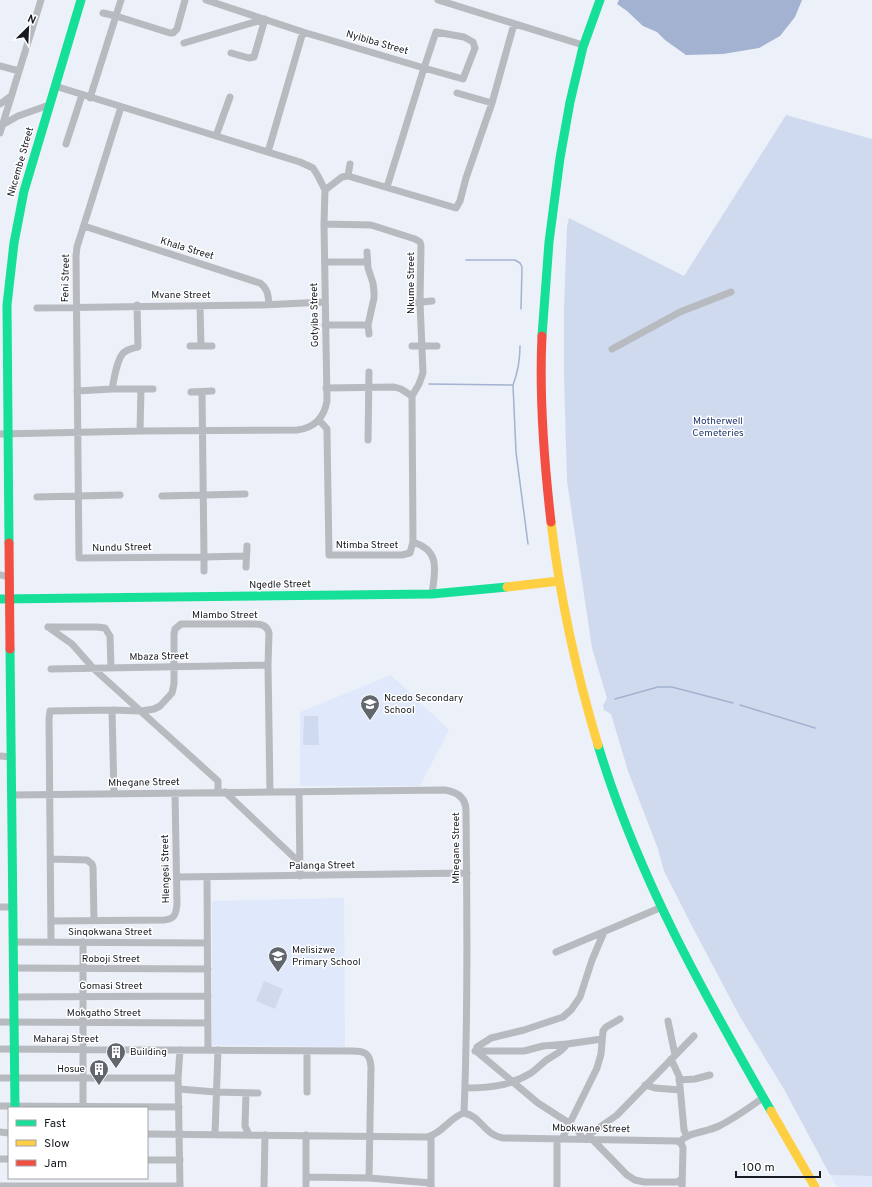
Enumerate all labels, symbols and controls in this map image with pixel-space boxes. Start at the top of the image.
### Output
north arrow [8,8,48,48]
text: N [25,12,38,28]
street label: Nyibiba Street [344,28,410,58]
street label: Nkcembe Street [5,125,37,198]
street label: Khala Street [159,235,216,263]
street label: Nkume Street [405,252,418,314]
street label: Feni Street [59,253,73,302]
street label: Gotyiba Street [308,282,322,347]
street label: Mvane Street [151,289,211,302]
park label: Motherwell Cemeteries [692,415,744,440]
street label: Ntimba Street [336,539,399,552]
street label: Nundu Street [92,541,152,555]
street label: Ngedle Street [249,578,311,592]
street label: Mlambo Street [192,609,258,622]
street label: Mbaza Street [129,650,189,664]
place label: Ncedo Secondary School [384,692,463,717]
school or university icon: Ncedo Secondary School [359,693,381,721]
street label: Mhegane Street [108,776,180,790]
street label: Mhegane Street [450,812,463,884]
street label: Hlengesi Street [159,834,173,904]
street label: Palanga Street [289,859,355,873]
street label: Sinqokwana Street [68,926,152,939]
place label: Melisizwe Primary School [292,944,361,969]
school or university icon: Melisizwe Primary School [267,945,289,973]
street label: Roboji Street [82,953,140,966]
street label: Gomasi Street [79,980,143,993]
street label: Mokgatho Street [67,1007,141,1020]
street label: Maharaj Street [33,1033,99,1046]
building icon: Building [105,1041,127,1069]
place label: Building [130,1046,167,1059]
building icon: Hosue [88,1058,110,1086]
place label: Hosue [57,1063,85,1076]
legend [8,1107,148,1179]
text: Fast [44,1116,66,1132]
street label: Mbokwane Street [552,1122,630,1136]
text: Slow [44,1136,70,1152]
scale bar [736,1153,820,1179]
text: Jam [44,1156,67,1172]
text: 100 m [742,1160,775,1176]

